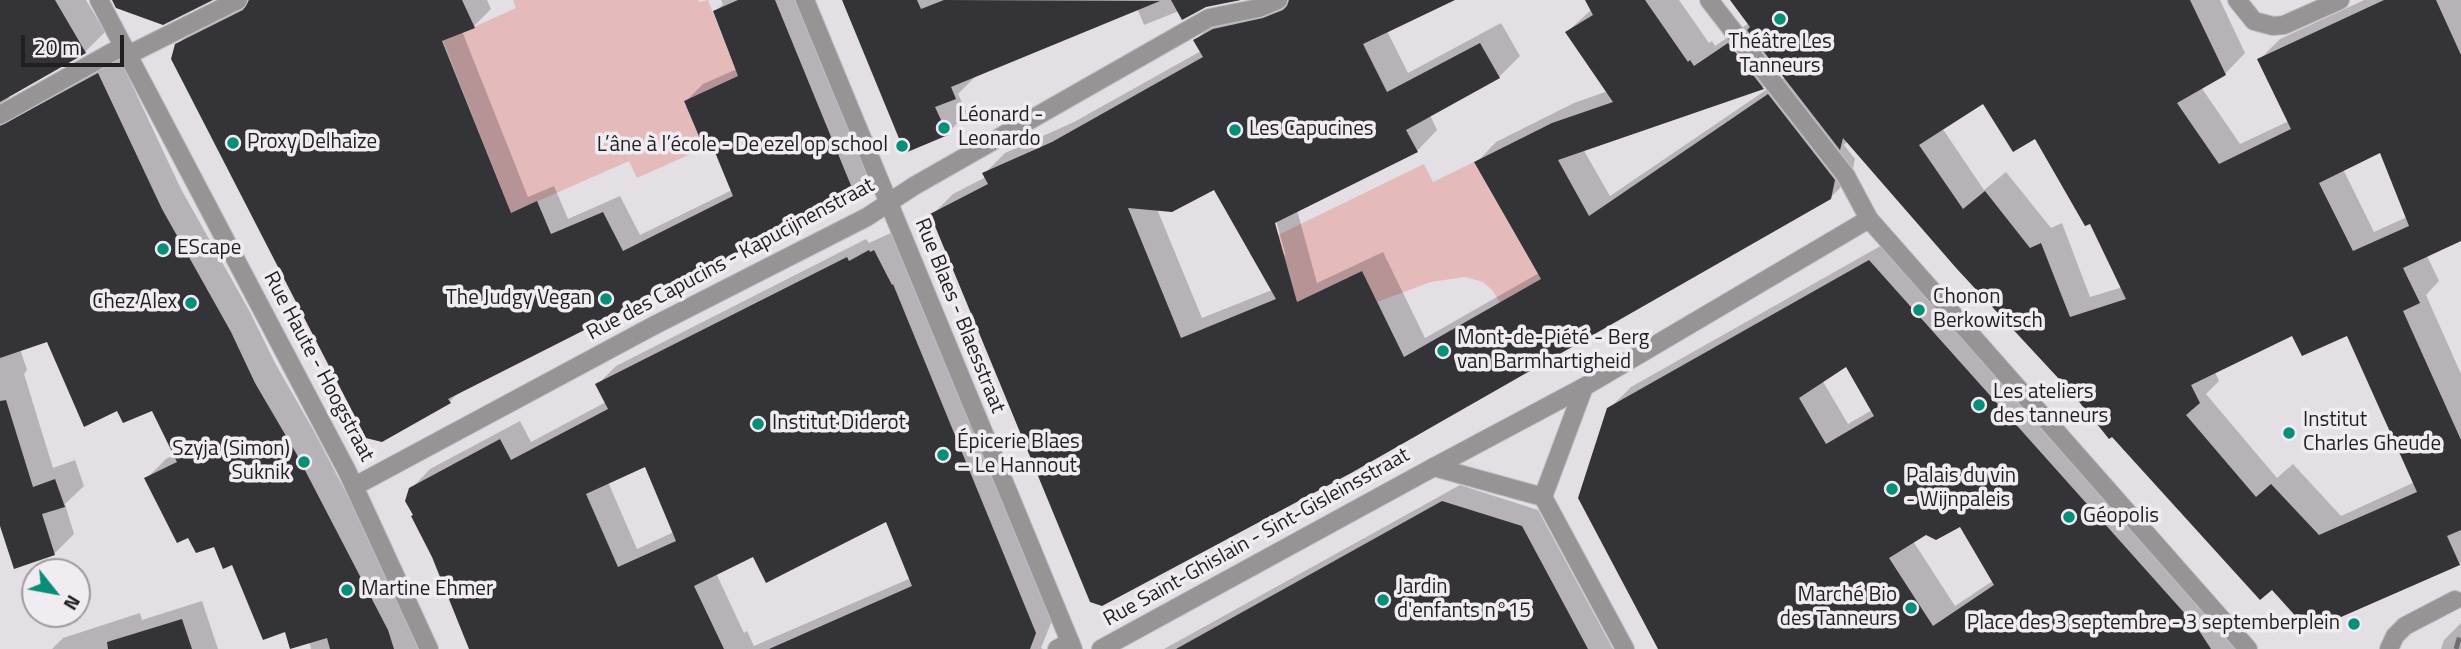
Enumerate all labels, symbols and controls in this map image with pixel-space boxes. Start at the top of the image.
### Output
marker: Théâtre Les Tanneurs [1772,11,1788,27]
scale bar [24,21,128,65]
place label: Théâtre Les Tanneurs [1728,30,1832,80]
text: 20 m [34,31,80,63]
place label: Léonard - Leonardo [958,103,1043,153]
place label: Les Capucines [1249,117,1374,143]
marker: Léonard - Leonardo [936,120,952,136]
marker: Les Capucines [1227,122,1243,138]
place label: Proxy Delhaize [247,130,377,156]
place label: L’âne à l’école - De ezel op school [597,133,888,159]
marker: Proxy Delhaize [225,135,241,151]
marker: L’âne à l’école - De ezel op school [894,138,910,154]
street label: Rue des Capucins - Kapucijnenstraat [583,173,879,347]
street label: Rue Blaes - Blaesstraat [908,215,1010,417]
place label: EScape [177,236,241,262]
marker: EScape [155,241,171,257]
street label: Rue Haute - Hoogstraat [257,268,379,466]
place label: Chonon Berkowitsch [1933,285,2043,335]
place label: The Judgy Vegan [446,286,592,312]
place label: Chez Alex [92,290,177,316]
marker: The Judgy Vegan [598,291,614,307]
marker: Chez Alex [183,295,199,311]
marker: Chonon Berkowitsch [1911,302,1927,318]
place label: Mont-de-Piété - Berg van Barmhartigheid [1457,326,1649,376]
marker: Mont-de-Piété - Berg van Barmhartigheid [1435,343,1451,359]
place label: Les ateliers des tanneurs [1993,380,2108,430]
marker: Les ateliers des tanneurs [1971,397,1987,413]
place label: Institut Charles Gheude [2303,408,2441,458]
place label: Institut Diderot [772,411,906,437]
marker: Institut Diderot [750,416,766,432]
marker: Institut Charles Gheude [2281,425,2297,441]
place label: Épicerie Blaes – Le Hannout [957,430,1080,480]
place label: Szyja (Simon) Suknik [172,437,290,487]
street label: Rue Saint-Ghislain - Sint-Gisleinsstraat [1100,443,1414,633]
marker: Épicerie Blaes – Le Hannout [935,447,951,463]
marker: Szyja (Simon) Suknik [296,454,312,470]
place label: Palais du vin - Wijnpaleis [1906,464,2016,514]
marker: Palais du vin - Wijnpaleis [1884,481,1900,497]
place label: Géopolis [2083,504,2159,530]
marker: Géopolis [2061,509,2077,525]
north arrow [21,558,91,628]
place label: Jardin d'enfants n°15 [1397,575,1531,625]
place label: Martine Ehmer [361,577,493,603]
marker: Martine Ehmer [339,582,355,598]
place label: Marché Bio des Tanneurs [1780,583,1897,633]
text: N [57,590,89,616]
marker: Jardin d'enfants n°15 [1375,592,1391,608]
marker: Marché Bio des Tanneurs [1903,600,1919,616]
place label: Place des 3 septembre - 3 septemberplein [1967,611,2340,637]
marker: Place des 3 septembre - 3 septemberplein [2346,616,2362,632]

